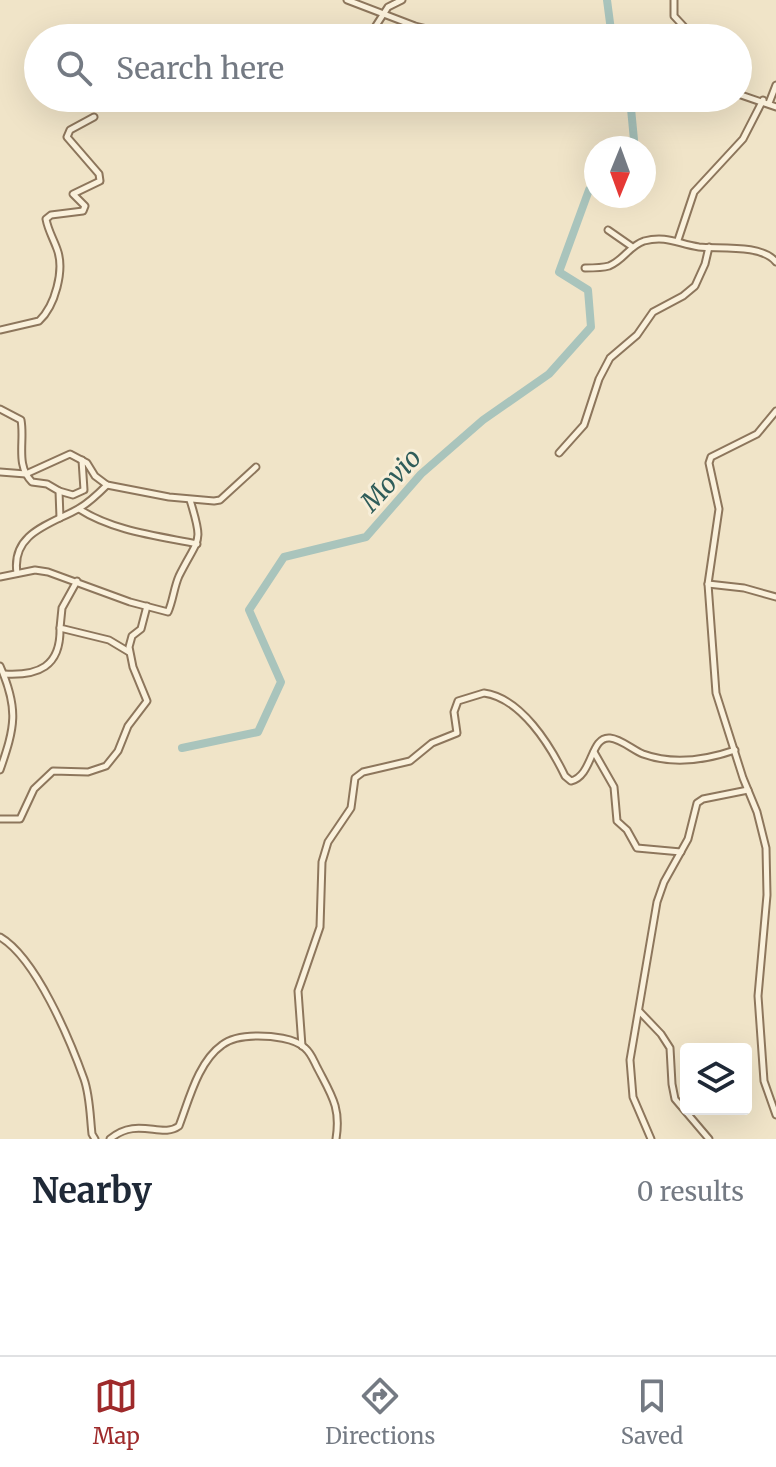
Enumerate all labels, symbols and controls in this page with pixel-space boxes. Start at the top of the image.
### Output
search box [24,24,752,112]
icon: search [52,46,96,90]
text: Search here [116,49,284,87]
north arrow [584,136,656,208]
water label: Movio [353,441,428,519]
map controls [680,1043,752,1115]
button: layers [680,1043,752,1115]
text: Nearby [32,1170,152,1212]
text: 0 results [637,1175,744,1208]
tab: Map [93,1374,140,1450]
tab: Directions [325,1374,435,1450]
tab: Saved [621,1374,683,1450]

